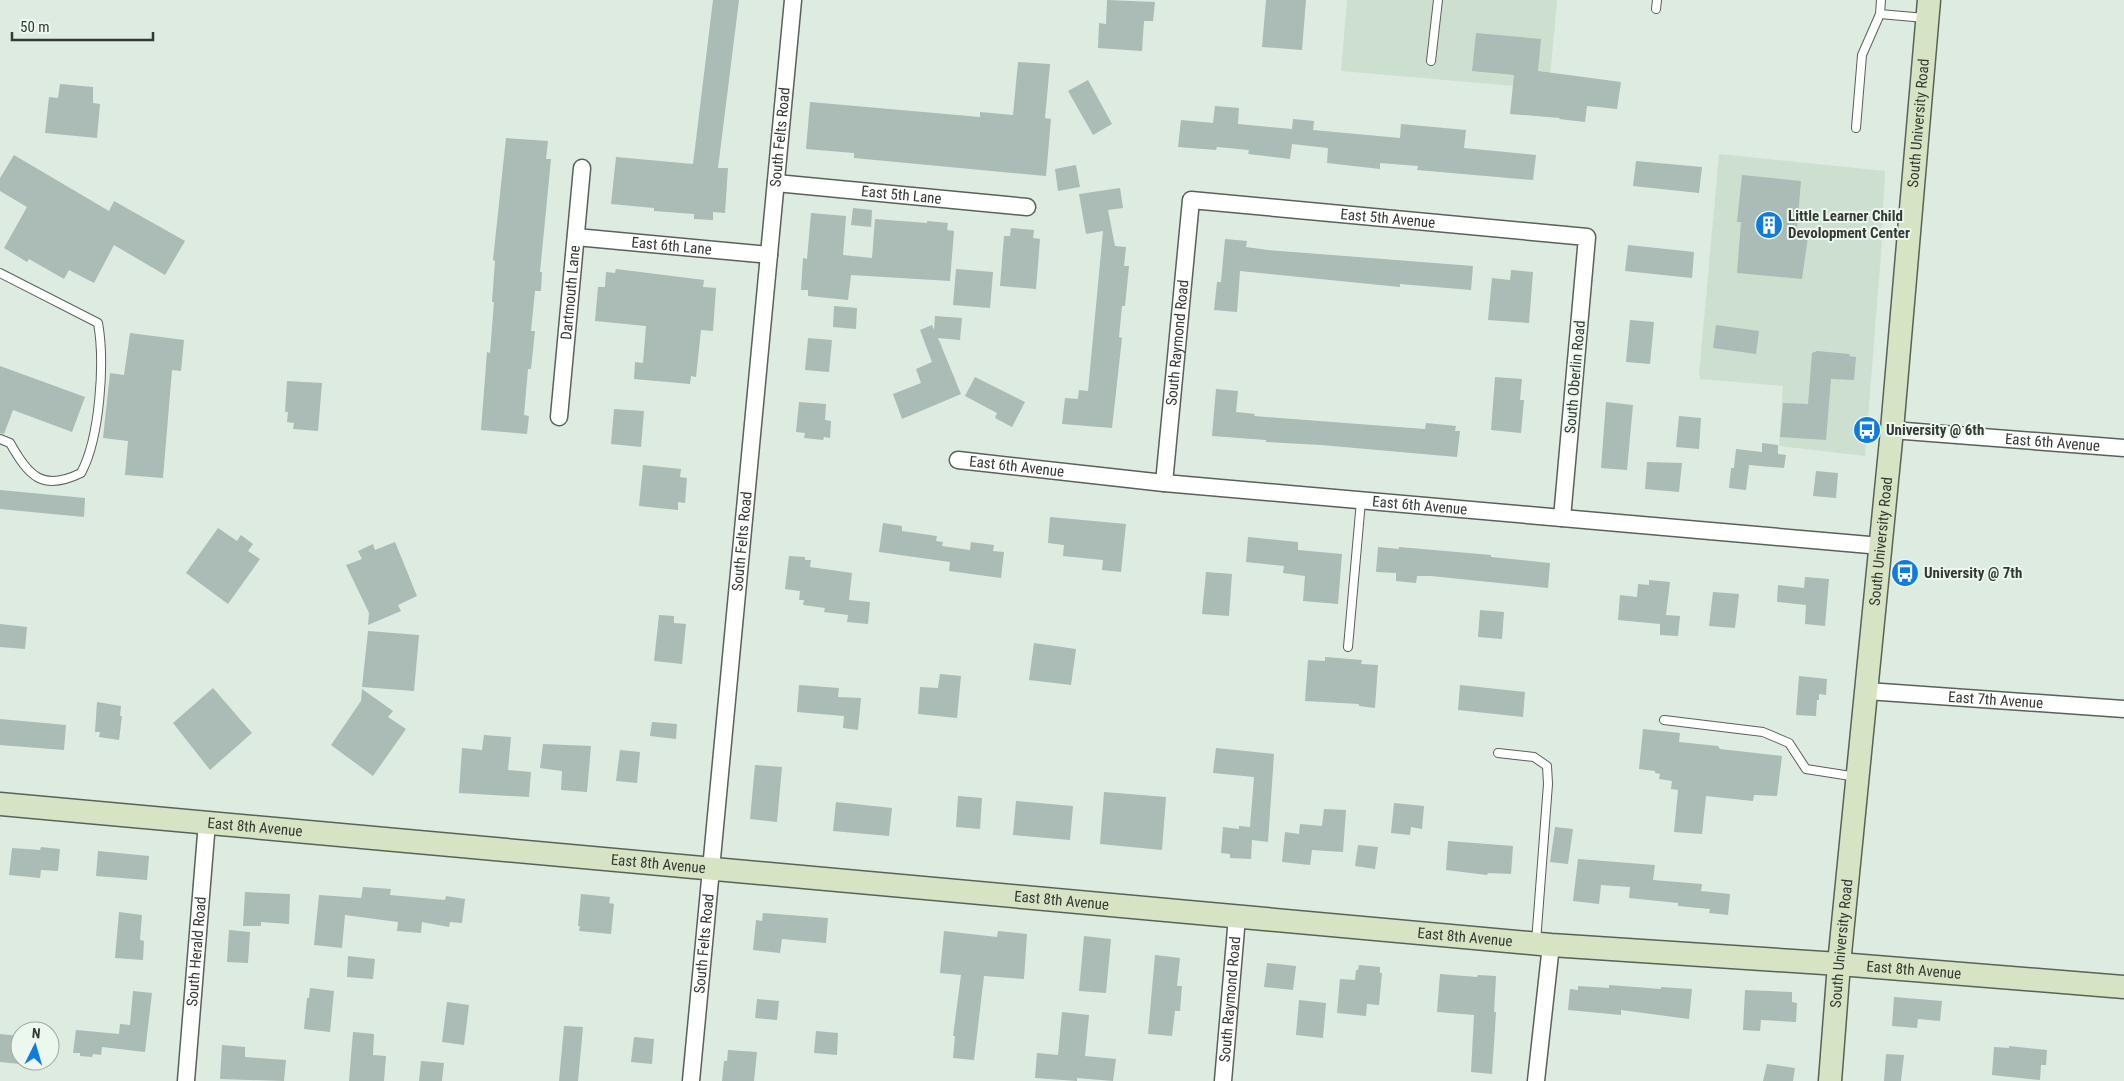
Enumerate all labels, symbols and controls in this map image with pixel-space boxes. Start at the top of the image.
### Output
scale bar [12,10,154,42]
text: 50 m [20,18,50,36]
street label: South University Road [1904,58,1933,188]
street label: South Felts Road [766,86,794,188]
street label: East 5th Lane [860,182,942,208]
street label: East 5th Avenue [1340,205,1436,232]
place label: Little Learner Child Devolopment Center [1788,207,1910,242]
building icon: Little Learner Child Devolopment Center [1754,210,1784,240]
street label: East 6th Lane [631,233,713,259]
street label: Dartmouth Lane [557,244,584,341]
street label: South Raymond Road [1162,279,1192,406]
street label: South Oberlin Road [1561,320,1589,434]
bus stop icon: University @ 6th [1852,415,1882,445]
place label: University @ 6th [1886,421,1984,439]
street label: East 6th Avenue [2004,430,2101,455]
street label: East 6th Avenue [968,452,1065,481]
street label: South University Road [1866,476,1896,607]
street label: South Felts Road [728,491,756,592]
street label: East 6th Avenue [1372,492,1468,519]
bus stop icon: University @ 7th [1890,558,1920,588]
place label: University @ 7th [1924,564,2022,582]
street label: East 7th Avenue [1948,688,2044,712]
street label: East 8th Avenue [207,814,303,840]
street label: East 8th Avenue [610,851,706,877]
street label: South University Road [1827,878,1856,1009]
street label: East 8th Avenue [1013,887,1110,914]
street label: South Felts Road [690,893,718,994]
street label: South Herald Road [183,896,210,1007]
street label: East 8th Avenue [1417,924,1513,950]
street label: South Raymond Road [1216,936,1244,1063]
street label: East 8th Avenue [1866,957,1962,983]
north arrow [10,1021,60,1071]
text: N [31,1025,41,1041]

